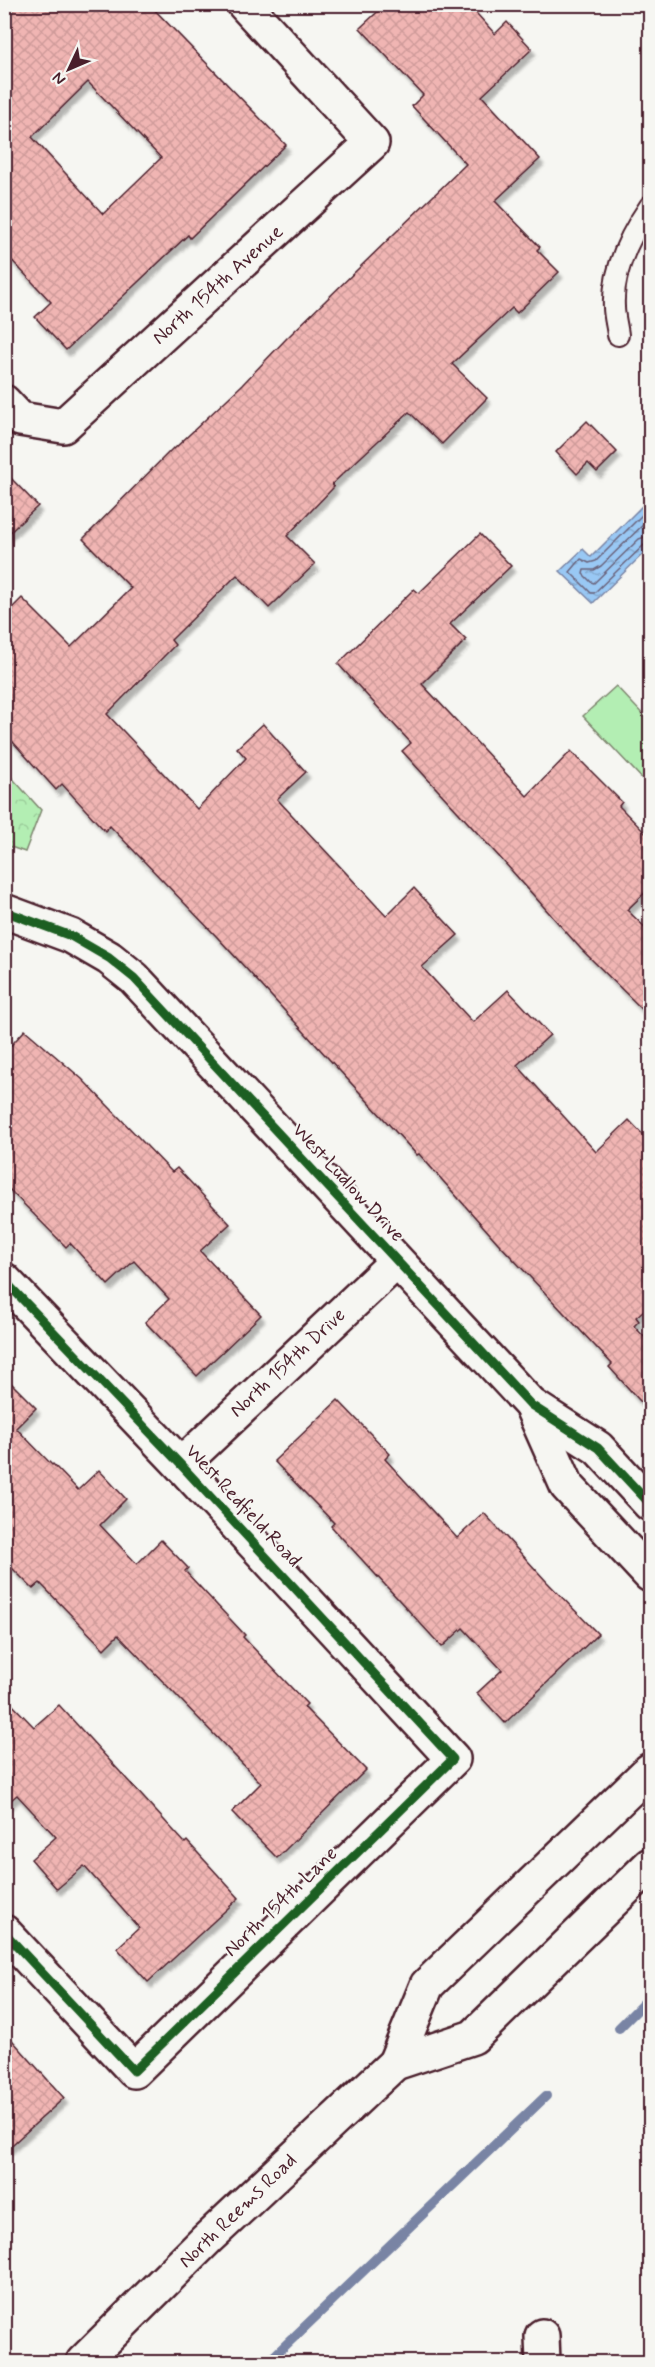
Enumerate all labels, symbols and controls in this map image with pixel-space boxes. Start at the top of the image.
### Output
north arrow [39,39,99,99]
text: N [48,67,71,90]
street label: North 154th Avenue [147,219,290,351]
street label: West Ludlow Drive [286,1118,410,1248]
street label: North 154th Drive [224,1302,352,1424]
street label: West Redfield Road [179,1439,307,1573]
street label: North 154th Lane [218,1841,344,1963]
street label: North Reems Road [173,2148,303,2274]

